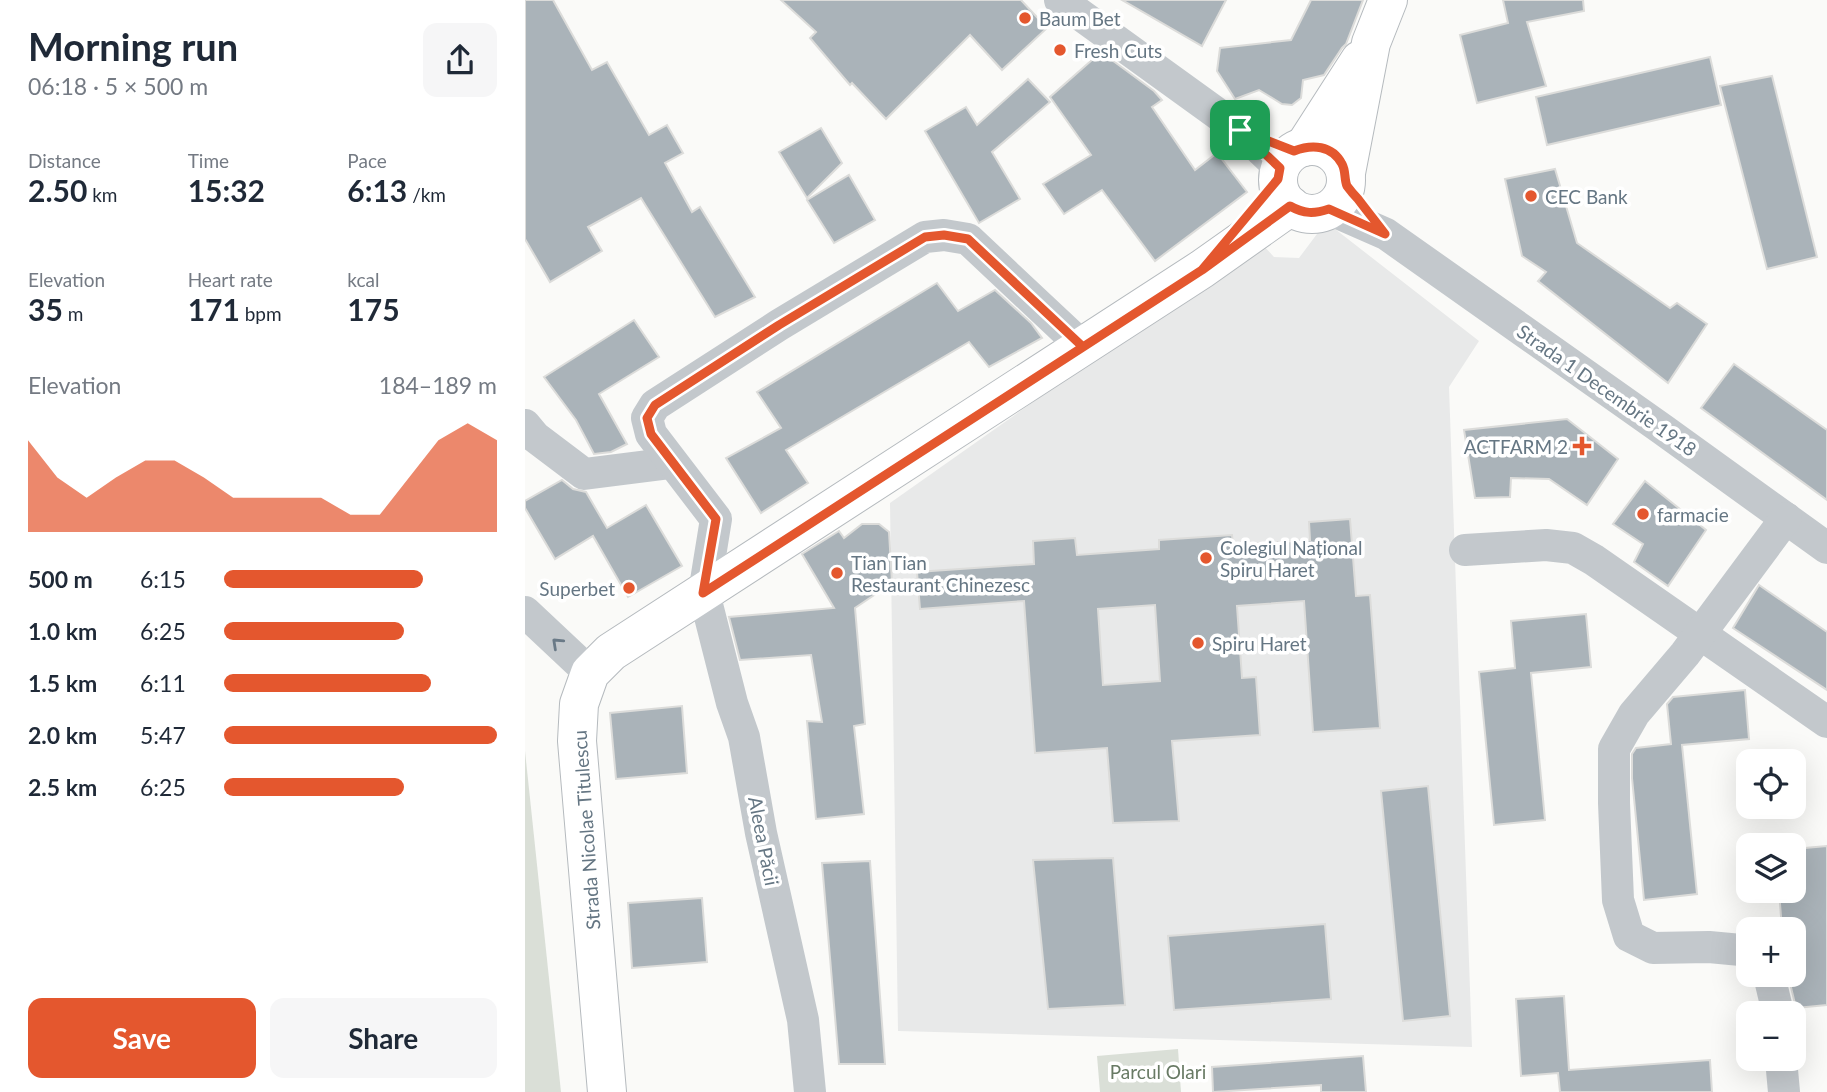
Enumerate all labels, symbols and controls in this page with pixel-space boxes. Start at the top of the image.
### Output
place label: Baum Bet [1039,7,1121,30]
marker: Baum Bet [1017,10,1033,26]
text: Morning run [28,23,238,69]
button: share [423,23,497,97]
place label: Fresh Cuts [1074,39,1162,62]
marker: Fresh Cuts [1052,42,1068,58]
text: 06:18 · 5 × 500 m [28,72,208,100]
pin [1210,100,1270,160]
icon: arrive [1221,111,1259,149]
text: Distance [28,149,101,172]
text: Time [188,149,229,172]
text: Pace [347,149,387,172]
text: 2.50 [28,172,87,208]
text: 15:32 [188,172,265,208]
text: 6:13 [347,172,407,208]
text: km [87,183,117,206]
text: /km [407,183,446,206]
place label: CEC Bank [1545,185,1628,208]
marker: CEC Bank [1523,188,1539,204]
text: Elevation [28,268,105,291]
text: Heart rate [188,268,273,291]
text: kcal [347,268,379,291]
text: 35 [28,291,63,327]
text: 171 [188,291,240,327]
text: 175 [347,291,400,327]
text: m [63,302,83,325]
text: bpm [240,302,282,325]
street label: Strada 1 Decembrie 1918 [1513,319,1701,461]
text: Elevation [28,371,121,399]
text: 184–189 m [379,371,497,399]
place label: ACTFARM 2 [1464,435,1568,458]
marker: ACTFARM 2 [1574,438,1590,454]
place label: farmacie [1657,503,1729,526]
marker: farmacie [1635,506,1651,522]
place label: Colegiul Național Spiru Haret [1220,536,1362,581]
marker: Colegiul Național Spiru Haret [1198,550,1214,566]
place label: Tian Tian Restaurant Chinezesc [851,551,1030,596]
text: 500 m [28,565,93,593]
text: 6:15 [140,565,186,593]
marker: Tian Tian Restaurant Chinezesc [829,565,845,581]
place label: Superbet [539,577,615,600]
marker: Superbet [621,580,637,596]
text: 1.0 km [28,617,97,645]
text: 6:25 [140,617,186,645]
place label: Spiru Haret [1212,632,1307,655]
marker: Spiru Haret [1190,635,1206,651]
one-way arrow [552,638,565,651]
text: 1.5 km [28,669,97,697]
text: 6:11 [140,669,186,697]
text: 2.0 km [28,721,97,749]
text: 5:47 [140,721,186,749]
street label: Strada Nicolae Titulescu [568,729,604,931]
map controls [1736,749,1806,1071]
button: locate [1736,749,1806,819]
text: 2.5 km [28,773,97,801]
text: 6:25 [140,773,186,801]
street label: Aleea Păcii [744,794,784,888]
button: layers [1736,833,1806,903]
button: + [1736,917,1806,987]
button: Save [28,998,256,1078]
button: Share [270,998,497,1078]
button: − [1736,1001,1806,1071]
park label: Parcul Olari [1110,1060,1206,1083]

